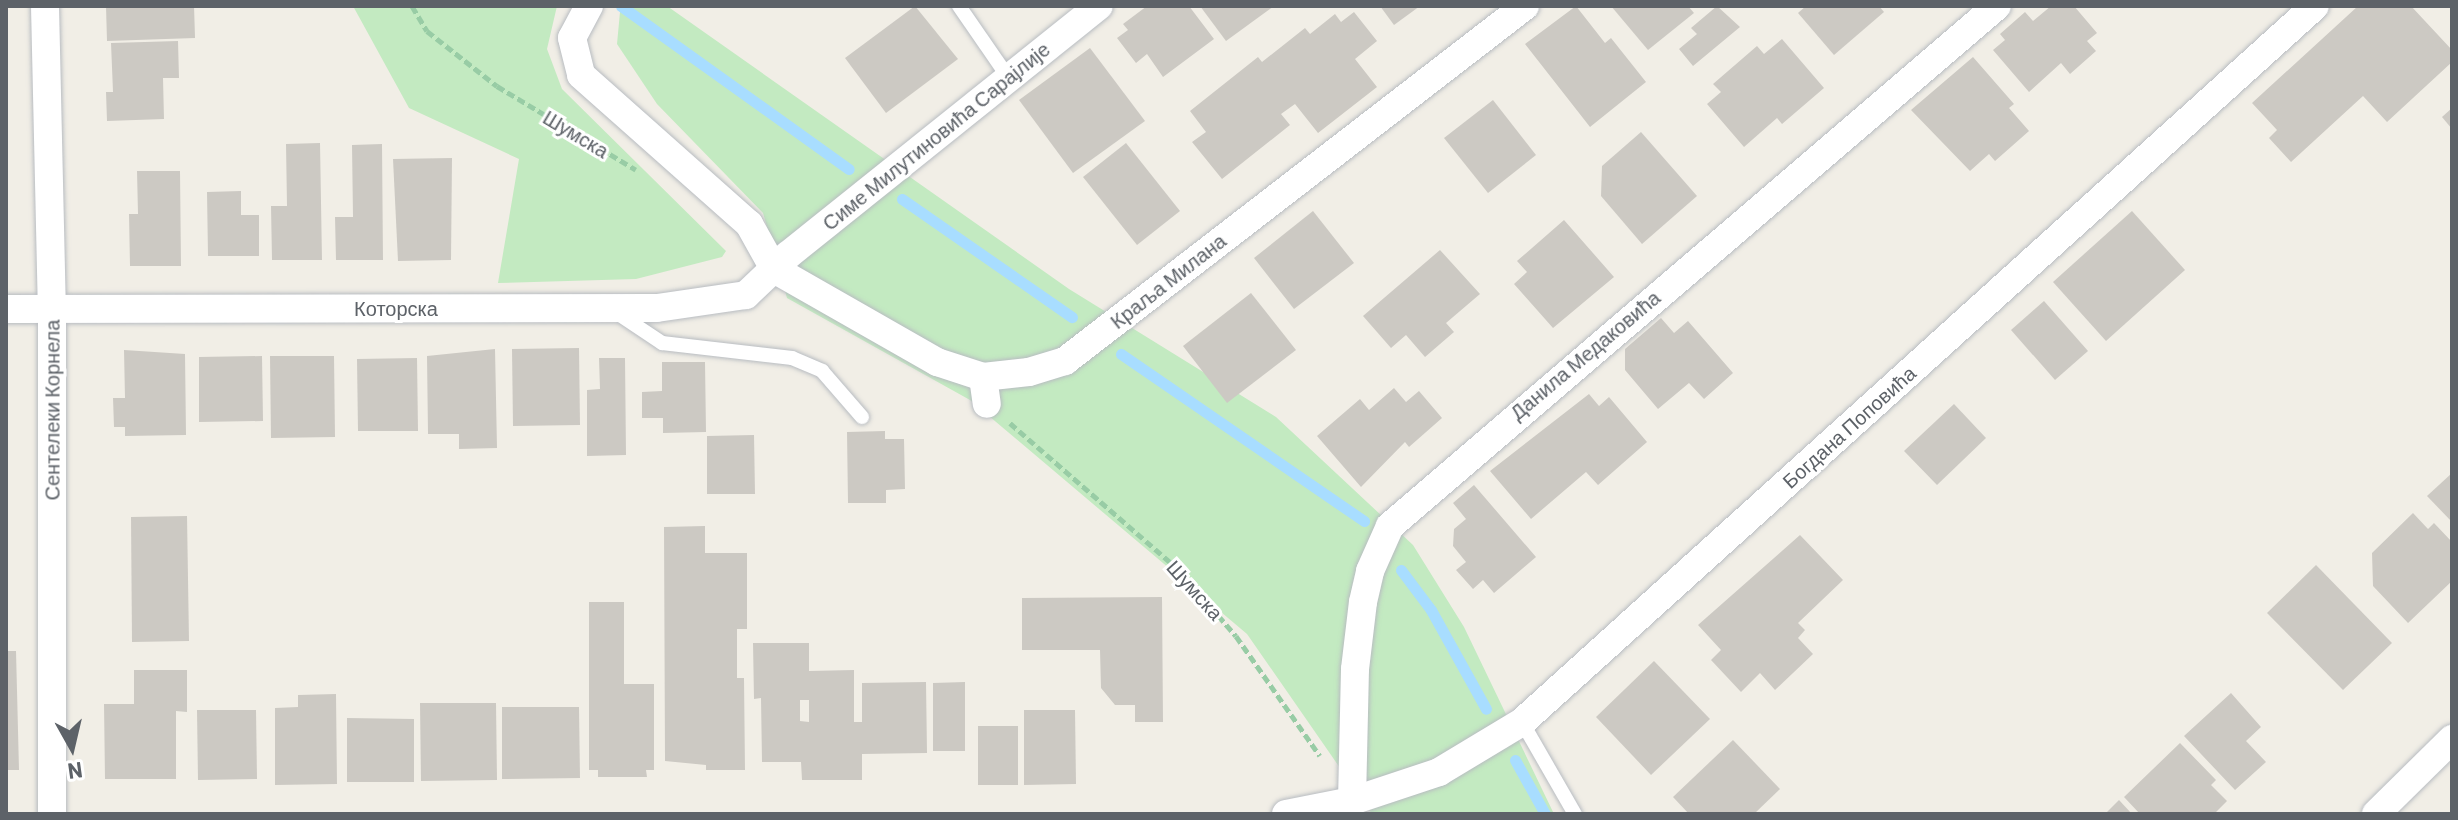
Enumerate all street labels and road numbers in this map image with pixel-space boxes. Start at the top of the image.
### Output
street label: Симе Милутиновића Сарајлије [818,37,1054,235]
street label: Шумска [539,105,613,163]
street label: Краља Милана [1105,228,1231,334]
street label: Данила Медаковића [1505,285,1665,425]
street label: Которска [354,296,438,320]
street label: Сентелеки Корнела [40,320,64,500]
street label: Богдана Поповића [1777,361,1921,493]
street label: Шумска [1162,555,1228,625]

